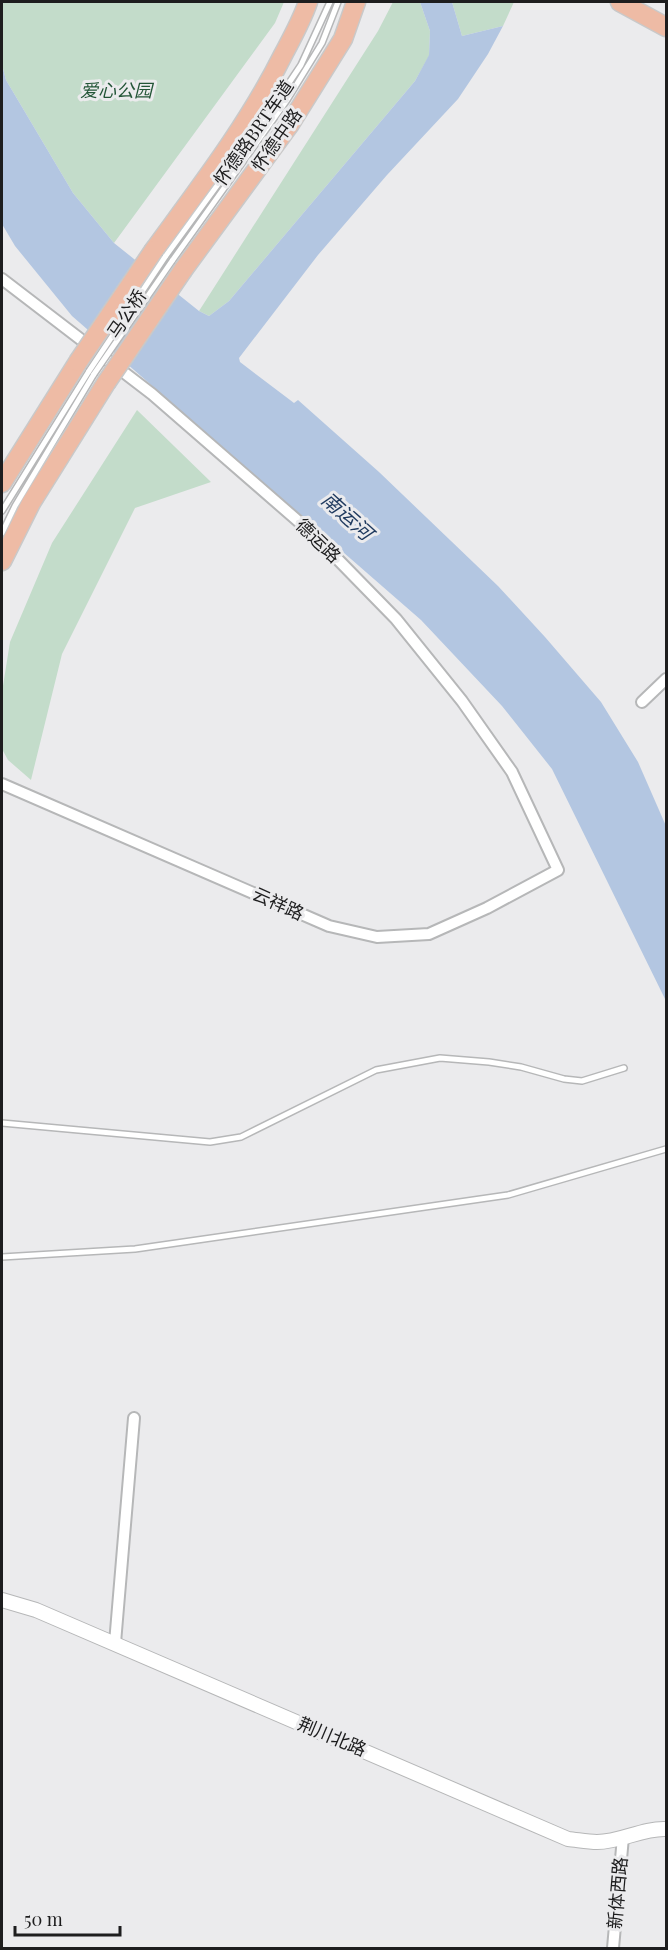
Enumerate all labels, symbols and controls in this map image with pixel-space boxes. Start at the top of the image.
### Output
street label: 怀德路BRT车道 [208,75,299,190]
park label: 爱心公园 [80,78,155,102]
street label: 怀德中路 [246,103,307,176]
street label: 马公桥 [101,284,151,343]
water label: 南运河 [317,485,382,548]
street label: 德运路 [291,513,346,568]
street label: 云祥路 [249,881,308,925]
street label: 荆川北路 [295,1711,370,1761]
street label: 新体西路 [602,1856,632,1930]
scale bar [15,1899,120,1937]
text: 50 m [24,1907,63,1931]

